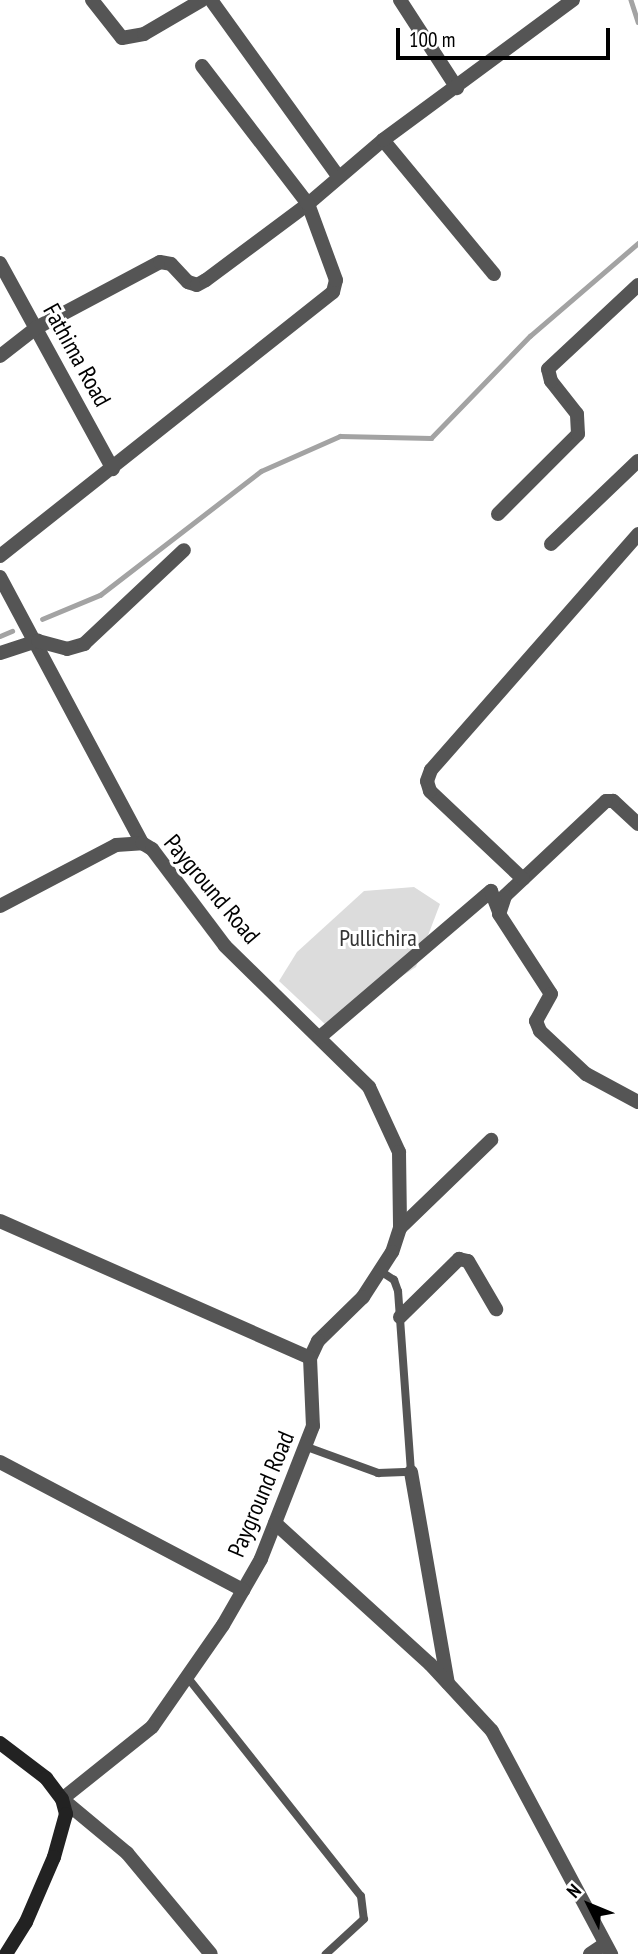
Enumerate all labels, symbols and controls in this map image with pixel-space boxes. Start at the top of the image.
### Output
scale bar [400,14,614,58]
text: 100 m [409,26,455,53]
street label: Fathima Road [37,299,117,411]
street label: Payground Road [158,829,266,949]
park label: Pullichira [339,924,417,952]
street label: Payground Road [222,1427,300,1561]
north arrow [554,1870,624,1940]
text: N [561,1879,586,1903]

